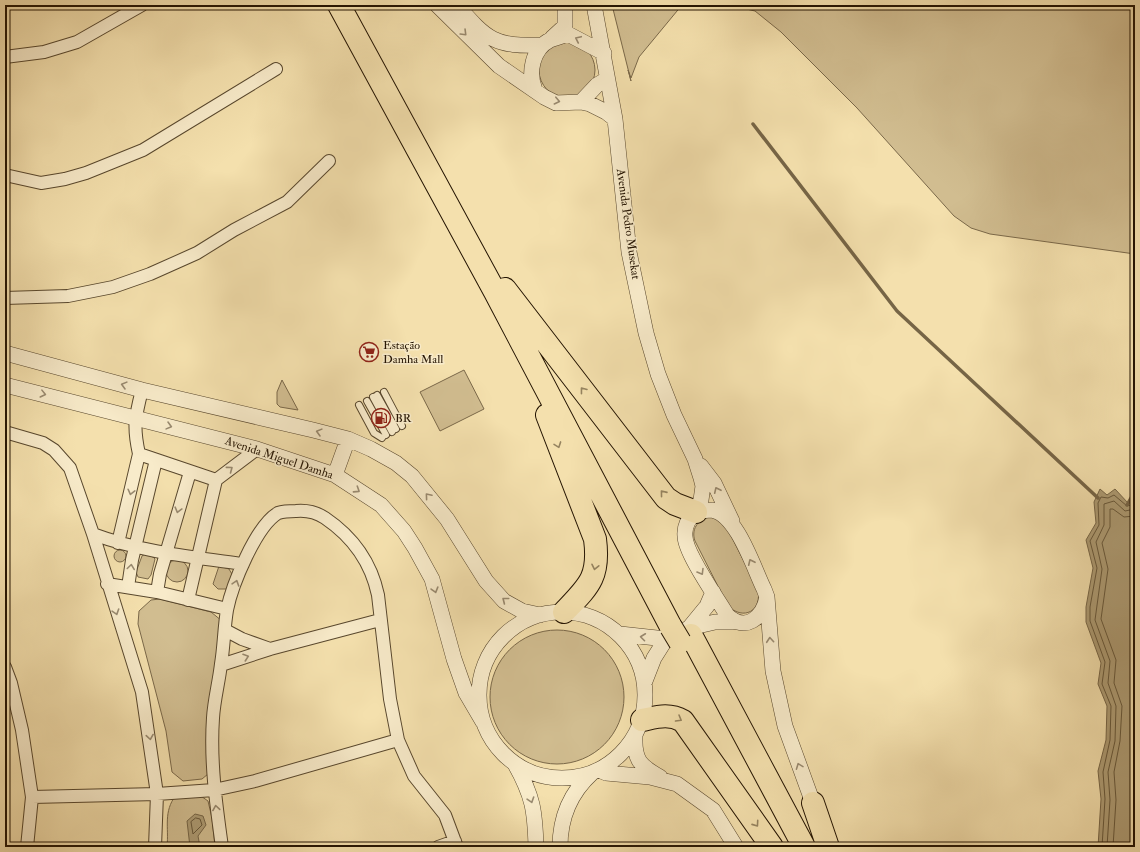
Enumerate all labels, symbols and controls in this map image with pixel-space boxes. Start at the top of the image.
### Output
one-way arrow [459,28,467,36]
one-way arrow [574,36,582,44]
one-way arrow [553,97,560,105]
street label: Avenida Pedro Musekat [613,167,643,280]
place label: Estação Damha Mall [383,338,443,367]
supermarket icon: Estação Damha Mall [358,341,380,363]
one-way arrow [121,382,128,390]
one-way arrow [581,388,588,395]
one-way arrow [40,390,46,398]
fuel station icon: BR [370,407,392,429]
place label: BR [395,411,412,426]
one-way arrow [165,421,172,430]
one-way arrow [316,428,322,436]
street label: Avenida Miguel Damha [222,433,336,483]
one-way arrow [553,441,561,448]
one-way arrow [226,466,233,473]
one-way arrow [353,485,360,492]
one-way arrow [714,487,722,494]
one-way arrow [127,489,135,495]
one-way arrow [661,490,668,498]
one-way arrow [426,493,433,501]
one-way arrow [175,506,183,513]
one-way arrow [748,558,756,566]
one-way arrow [126,564,135,570]
one-way arrow [592,564,600,571]
one-way arrow [697,568,704,575]
one-way arrow [231,580,240,587]
one-way arrow [430,586,439,593]
one-way arrow [502,598,509,605]
one-way arrow [111,608,120,615]
one-way arrow [640,633,646,642]
one-way arrow [766,637,775,643]
one-way arrow [242,653,249,662]
one-way arrow [675,715,682,722]
one-way arrow [145,734,153,740]
one-way arrow [796,763,804,770]
one-way arrow [527,796,535,803]
one-way arrow [212,805,221,812]
one-way arrow [751,819,758,826]

